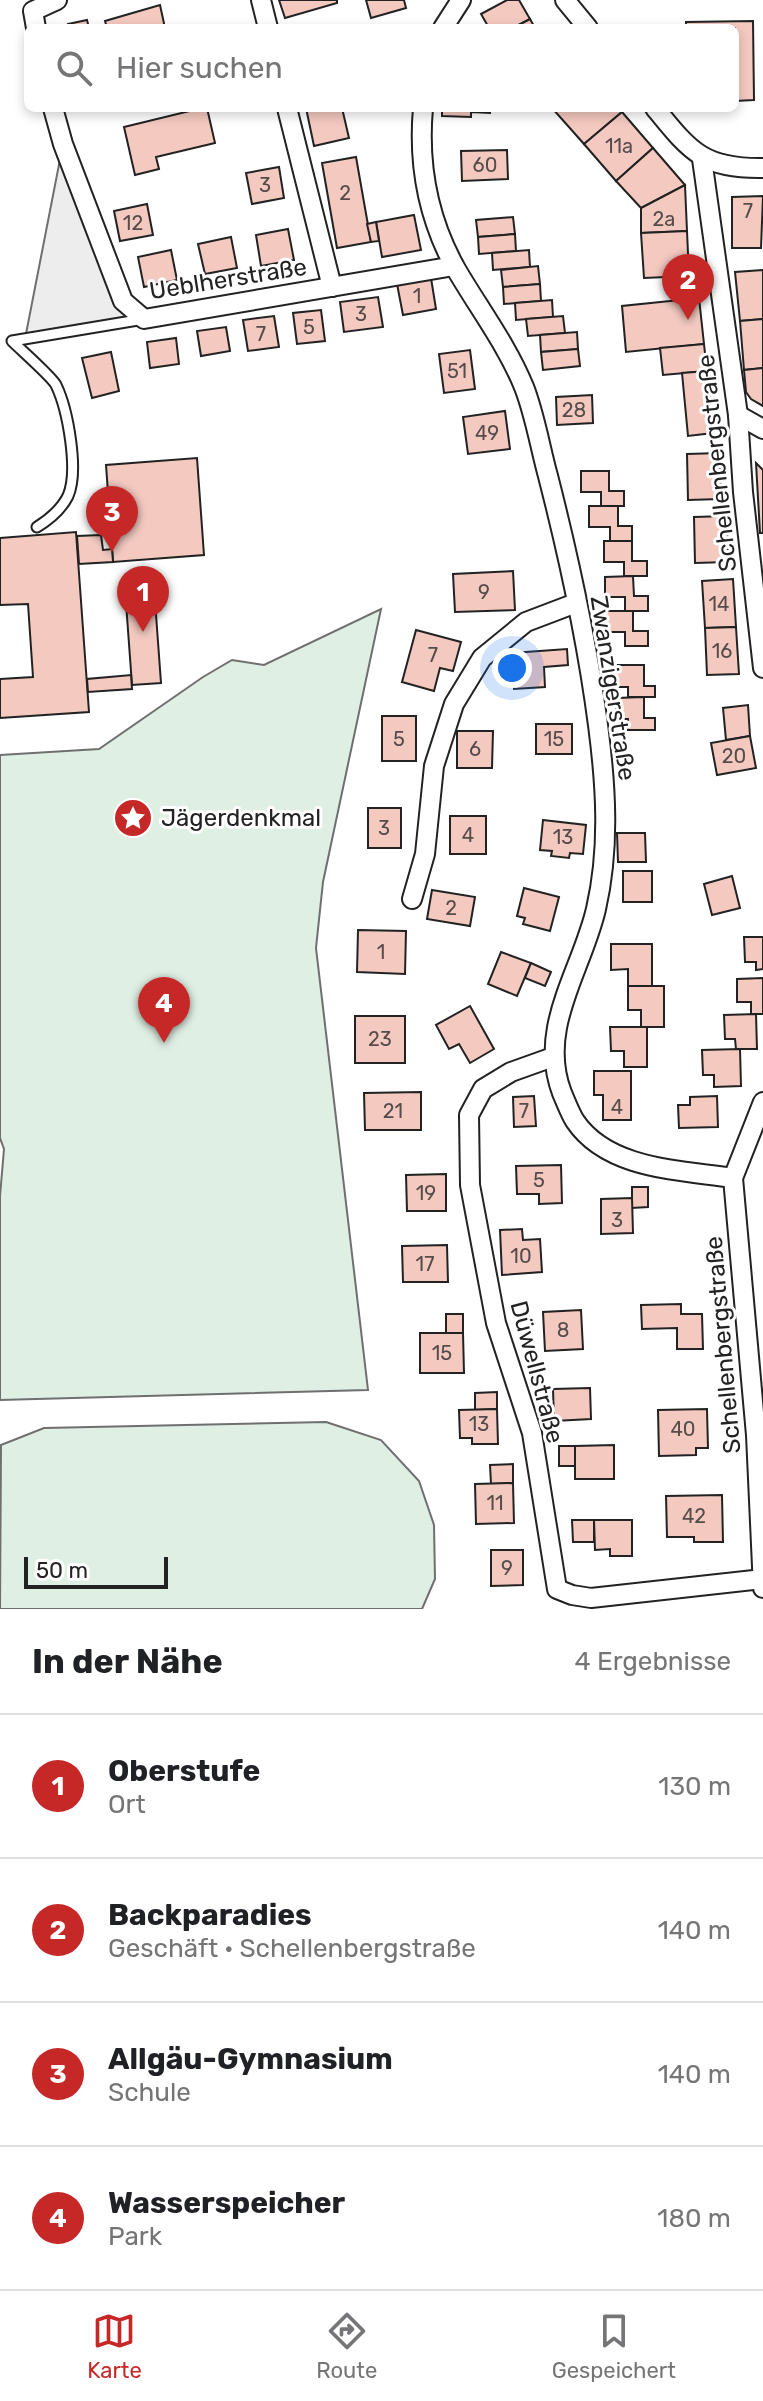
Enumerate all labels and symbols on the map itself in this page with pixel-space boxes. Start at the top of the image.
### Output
house number: 11a [605,134,633,158]
house number: 60 [473,153,497,177]
house number: 3 [259,173,271,197]
house number: 2 [339,181,351,205]
house number: 7 [743,199,753,223]
house number: 2a [653,207,675,231]
house number: 12 [123,211,143,235]
street label: Ueblherstraße [147,253,309,305]
pin: 2 [662,254,714,320]
house number: 1 [413,284,421,308]
house number: 3 [355,302,367,326]
house number: 5 [303,315,315,339]
house number: 7 [256,322,266,346]
street label: Schellenbergstraße [692,353,742,573]
house number: 51 [447,359,467,383]
house number: 28 [562,398,586,422]
house number: 49 [475,421,499,445]
pin: 3 [86,486,138,552]
pin: 1 [117,566,169,632]
house number: 9 [478,580,490,604]
house number: 14 [709,592,729,616]
street label: Zwanzigerstraße [585,594,641,782]
house number: 16 [712,639,732,663]
house number: 7 [428,643,438,667]
your location [492,648,532,688]
house number: 5 [393,727,405,751]
house number: 15 [544,727,564,751]
house number: 6 [469,737,481,761]
house number: 20 [722,744,746,768]
place icon: Jägerdenkmal [112,797,154,839]
place label: Jägerdenkmal [161,804,321,832]
house number: 3 [378,816,390,840]
house number: 4 [462,823,474,847]
house number: 13 [553,825,573,849]
house number: 2 [445,896,457,920]
house number: 1 [377,940,385,964]
pin: 4 [138,977,190,1043]
house number: 23 [368,1027,392,1051]
house number: 4 [611,1095,623,1119]
house number: 21 [383,1099,403,1123]
house number: 7 [519,1099,529,1123]
house number: 5 [533,1168,545,1192]
house number: 19 [416,1181,436,1205]
house number: 3 [611,1208,623,1232]
street label: Schellenbergstraße [700,1235,746,1455]
house number: 10 [510,1244,532,1268]
house number: 17 [416,1252,434,1276]
street label: Düwellstraße [505,1298,569,1446]
house number: 8 [557,1318,569,1342]
house number: 15 [432,1341,452,1365]
house number: 13 [469,1412,489,1436]
house number: 40 [670,1417,696,1441]
house number: 11 [486,1491,504,1515]
house number: 42 [682,1504,706,1528]
scale bar [24,1553,168,1589]
house number: 9 [501,1556,513,1580]

